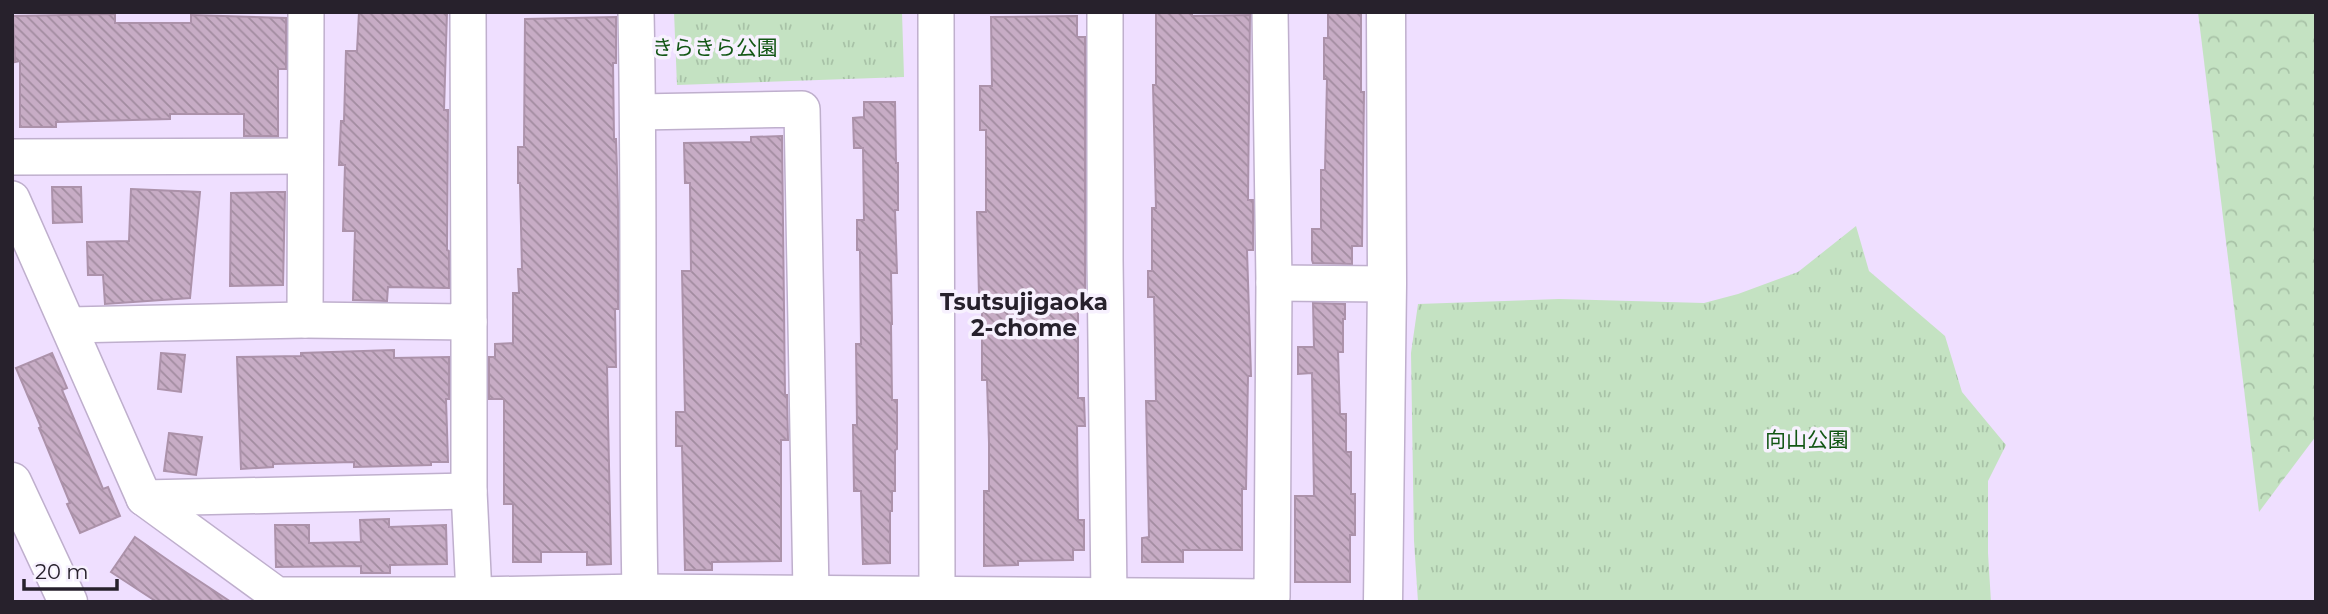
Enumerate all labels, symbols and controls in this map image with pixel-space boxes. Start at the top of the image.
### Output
park label: きらきら公園 [652,35,778,60]
district label: Tsutsujigaoka 2-chome [940,288,1108,342]
park label: 向山公園 [1765,427,1849,452]
scale bar [24,548,117,592]
text: 20 m [35,559,89,584]

